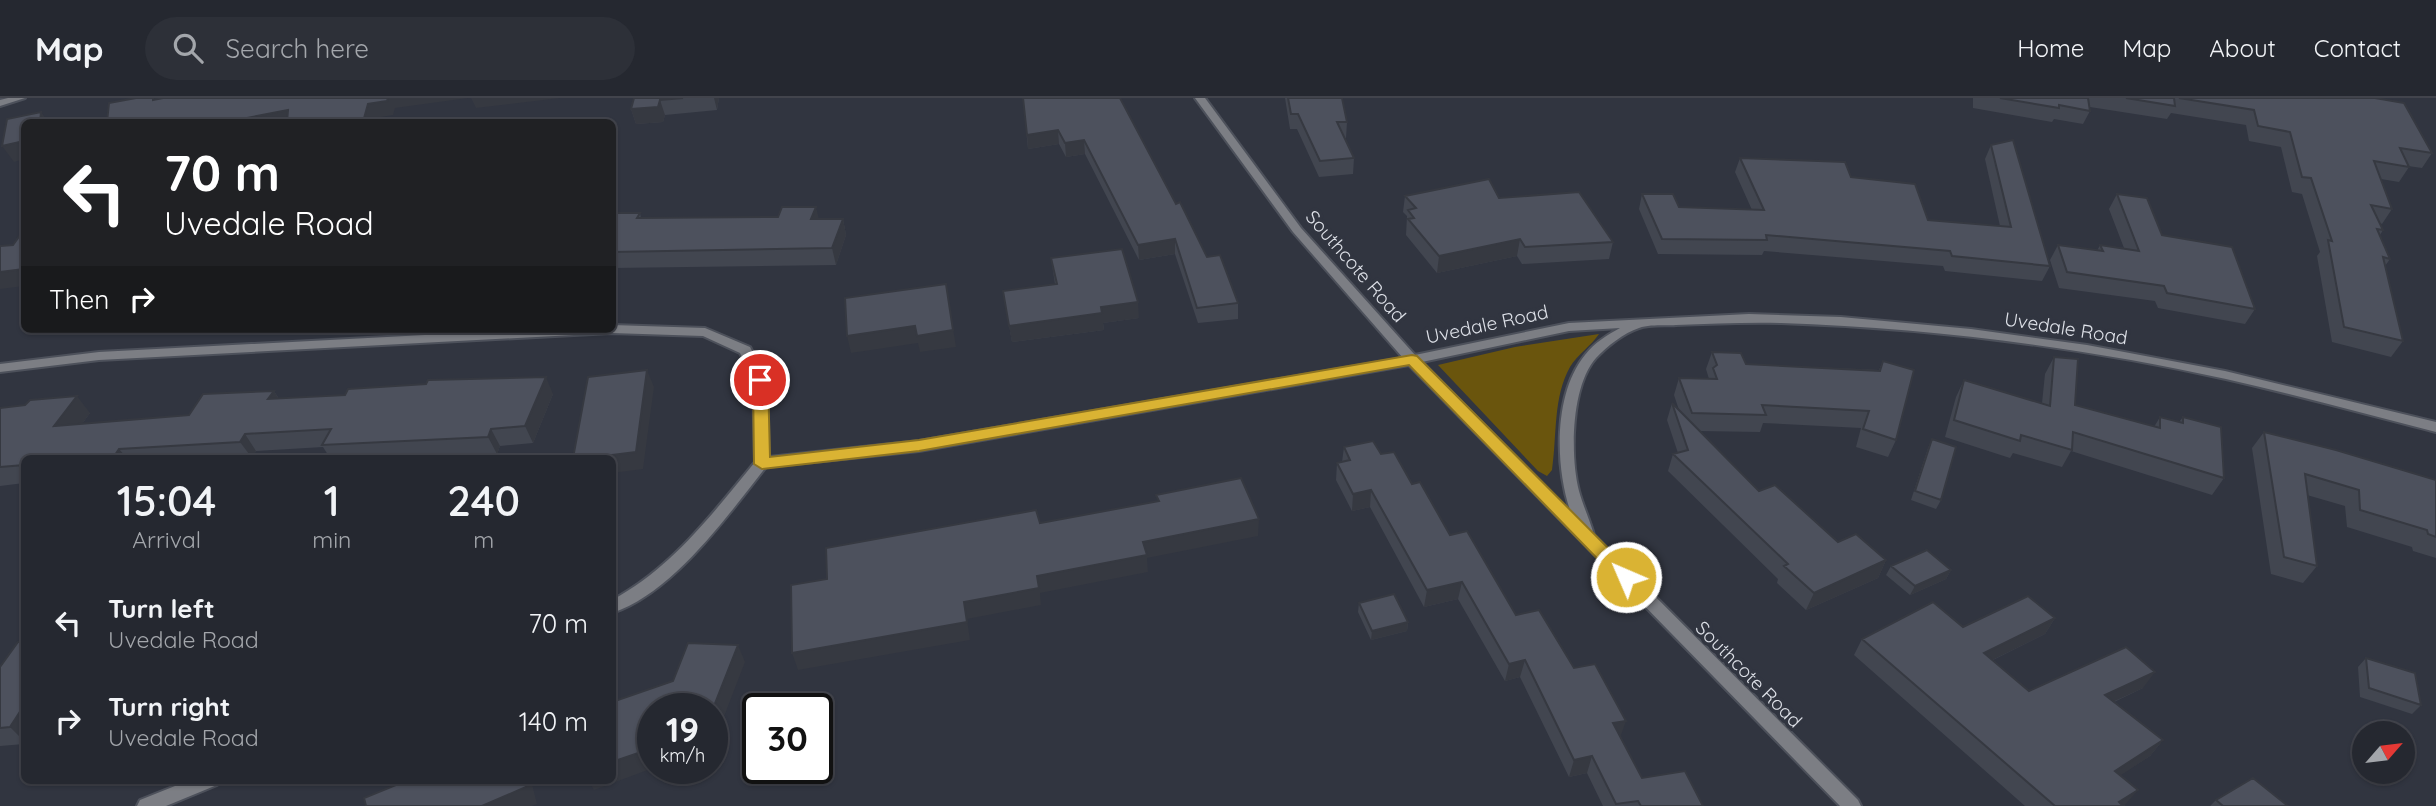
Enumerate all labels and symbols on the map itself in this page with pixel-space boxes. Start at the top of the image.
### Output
street label: Southcote Road [1301,205,1411,327]
street label: Uvedale Road [1424,299,1550,349]
street label: Uvedale Road [2003,306,2129,350]
pin [730,350,790,410]
position arrow [1589,540,1663,614]
street label: Southcote Road [1691,616,1807,732]
speed limit sign: 30 [742,693,833,784]
north arrow [2352,721,2415,784]

